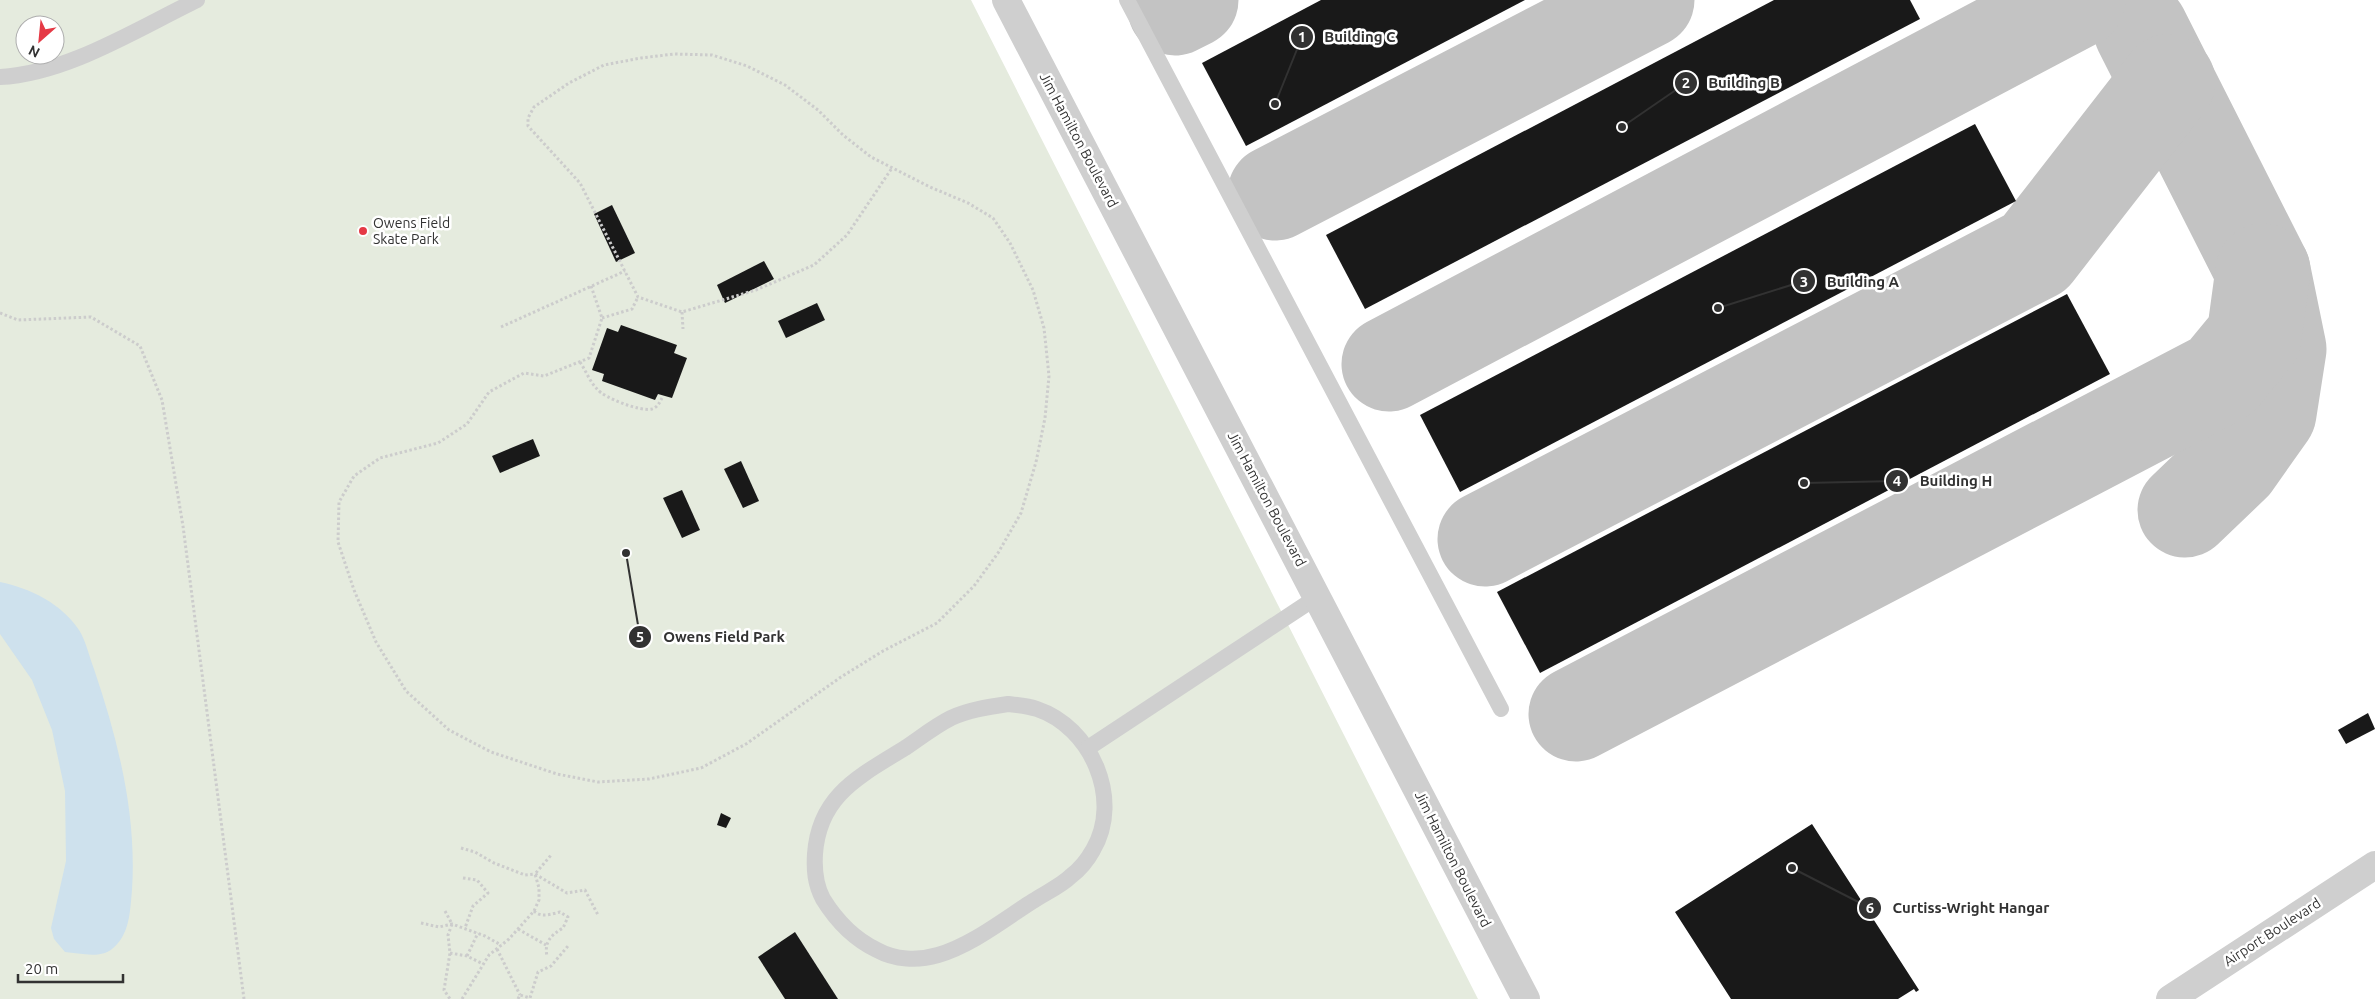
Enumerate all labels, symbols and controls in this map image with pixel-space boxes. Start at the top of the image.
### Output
north arrow [15,15,65,65]
callout: Building C [1290,22,1406,52]
text: 1 [1298,28,1306,45]
text: Building C [1324,28,1396,45]
text: N [26,42,42,61]
callout: Building B [1673,68,1790,98]
street label: Jim Hamilton Boulevard [1037,70,1121,210]
text: 2 [1682,74,1690,91]
text: Building B [1708,74,1780,91]
place label: Owens Field Skate Park [373,215,450,247]
marker: Owens Field Skate Park [357,225,369,237]
callout: Building A [1791,266,1909,296]
text: 3 [1800,273,1808,290]
text: Building A [1827,273,1900,290]
street label: Jim Hamilton Boulevard [1225,429,1309,569]
callout: Building H [1884,466,2002,496]
text: 4 [1893,472,1901,489]
text: Building H [1920,472,1992,489]
callout: Owens Field Park [628,622,795,652]
text: 5 [636,628,644,645]
text: Owens Field Park [663,628,785,645]
street label: Jim Hamilton Boulevard [1412,788,1494,930]
callout: Curtiss-Wright Hangar [1858,893,2059,923]
street label: Airport Boulevard [2221,895,2323,969]
text: 6 [1866,899,1874,916]
text: Curtiss-Wright Hangar [1893,899,2050,916]
scale bar [18,952,122,984]
text: 20 m [25,960,58,977]

